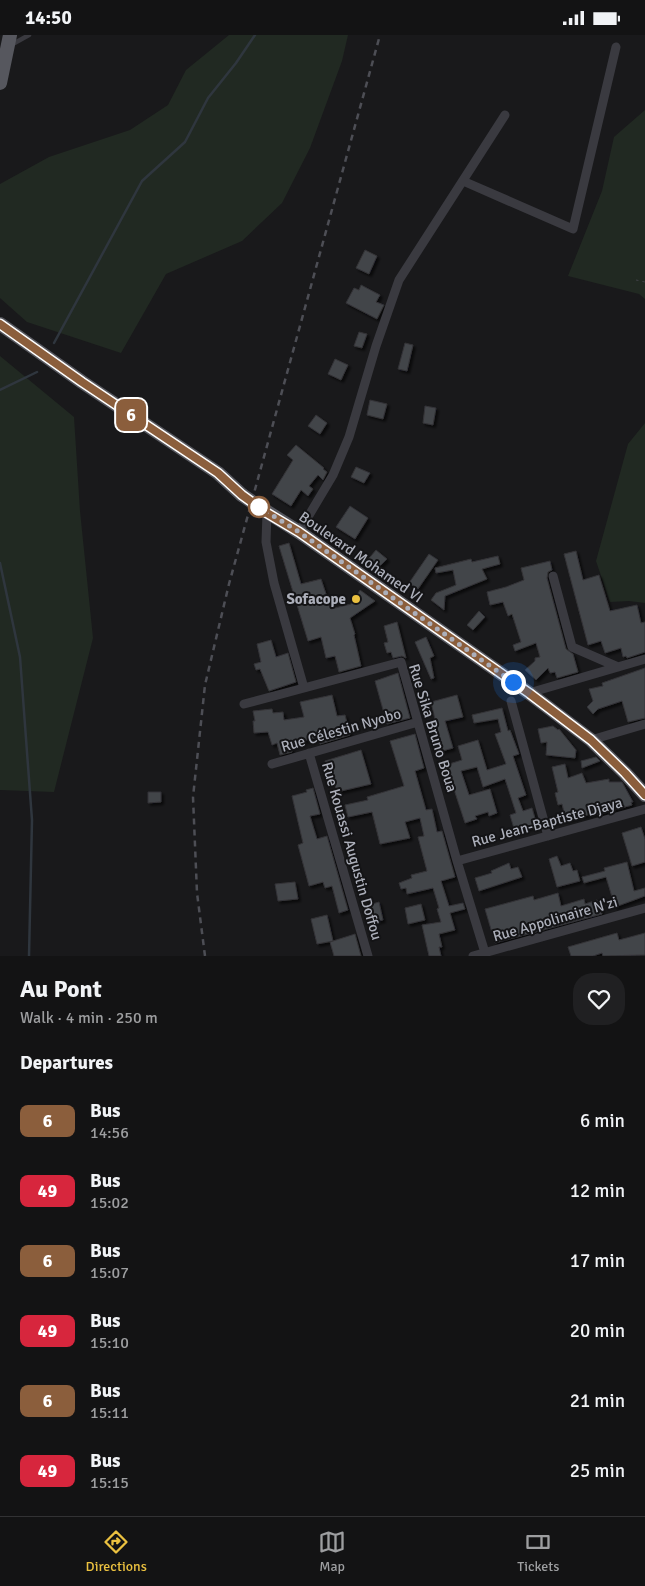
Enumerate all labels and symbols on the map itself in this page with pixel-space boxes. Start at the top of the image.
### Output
line badge: 6 [115,399,147,431]
unlabelled marker [248,496,270,518]
street label: Boulevard Mohamed VI [296,507,426,607]
place label: Sofacope [286,590,346,608]
marker: Sofacope [350,593,362,605]
street label: Rue Sika Bruno Boua [405,662,461,794]
your location [501,670,526,695]
street label: Rue Célestin Nyobo [279,704,403,756]
street label: Rue Kouassi Augustin Doffou [318,760,386,942]
street label: Rue Jean-Baptiste Djaya [470,793,624,851]
street label: Rue Appolinaire N'zi [491,893,619,945]

